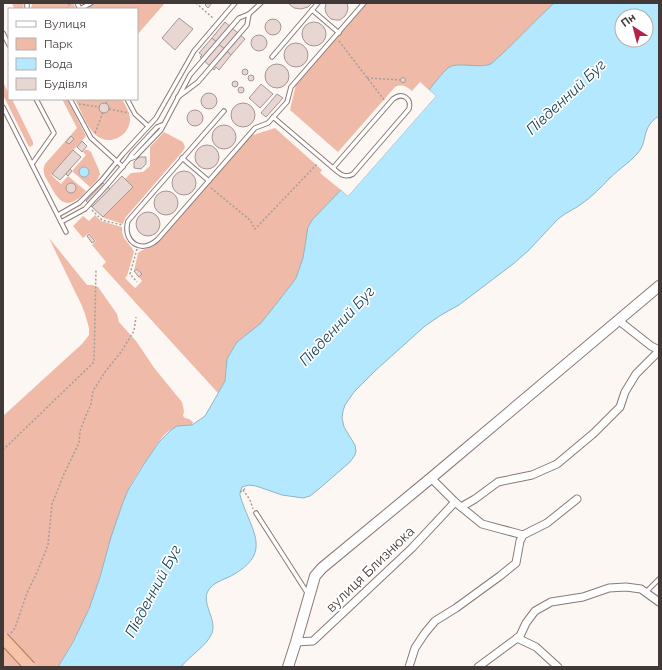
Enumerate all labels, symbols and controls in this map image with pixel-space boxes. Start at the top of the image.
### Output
legend [8,8,138,100]
north arrow [614,8,654,48]
text: Пн [619,11,638,30]
text: Вулиця [44,17,86,31]
text: Парк [44,37,73,51]
water label: Південний Буг [523,56,609,138]
text: Вода [44,57,73,71]
text: Будівля [44,77,87,91]
water label: Південний Буг [296,283,378,369]
street label: вулиця Близнюка [323,523,417,615]
water label: Південний Буг [121,542,185,640]

